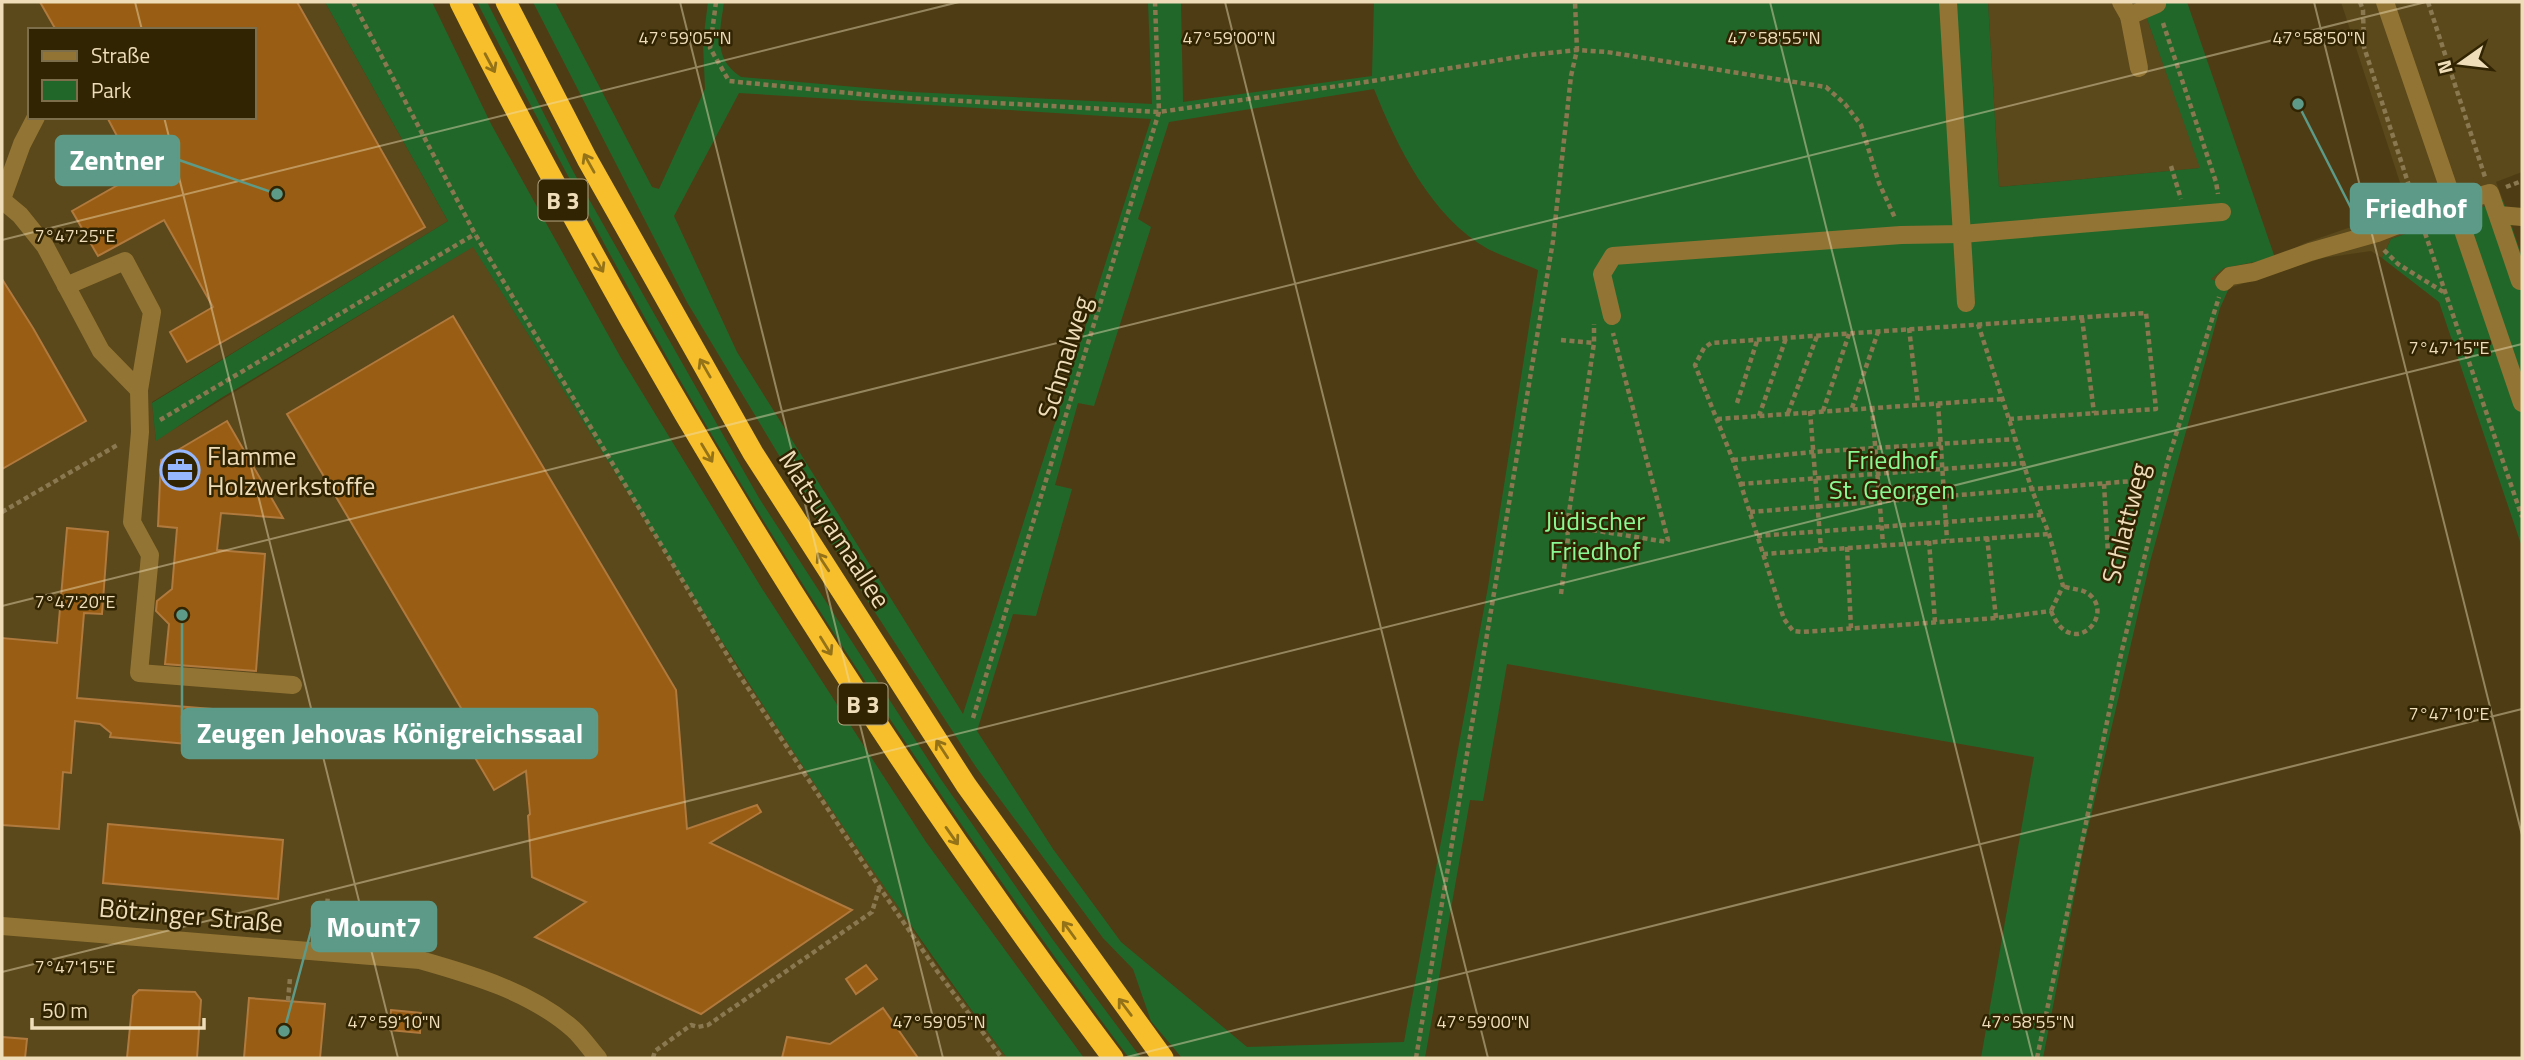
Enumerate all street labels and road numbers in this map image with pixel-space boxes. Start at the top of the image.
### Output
road number: B 3 [538,180,588,220]
street label: Schmalweg [1027,291,1101,423]
street label: Matsuyamaallee [769,442,901,616]
street label: Schlattweg [2091,459,2159,587]
road number: B 3 [838,684,888,724]
street label: Bötzinger Straße [97,888,285,942]

